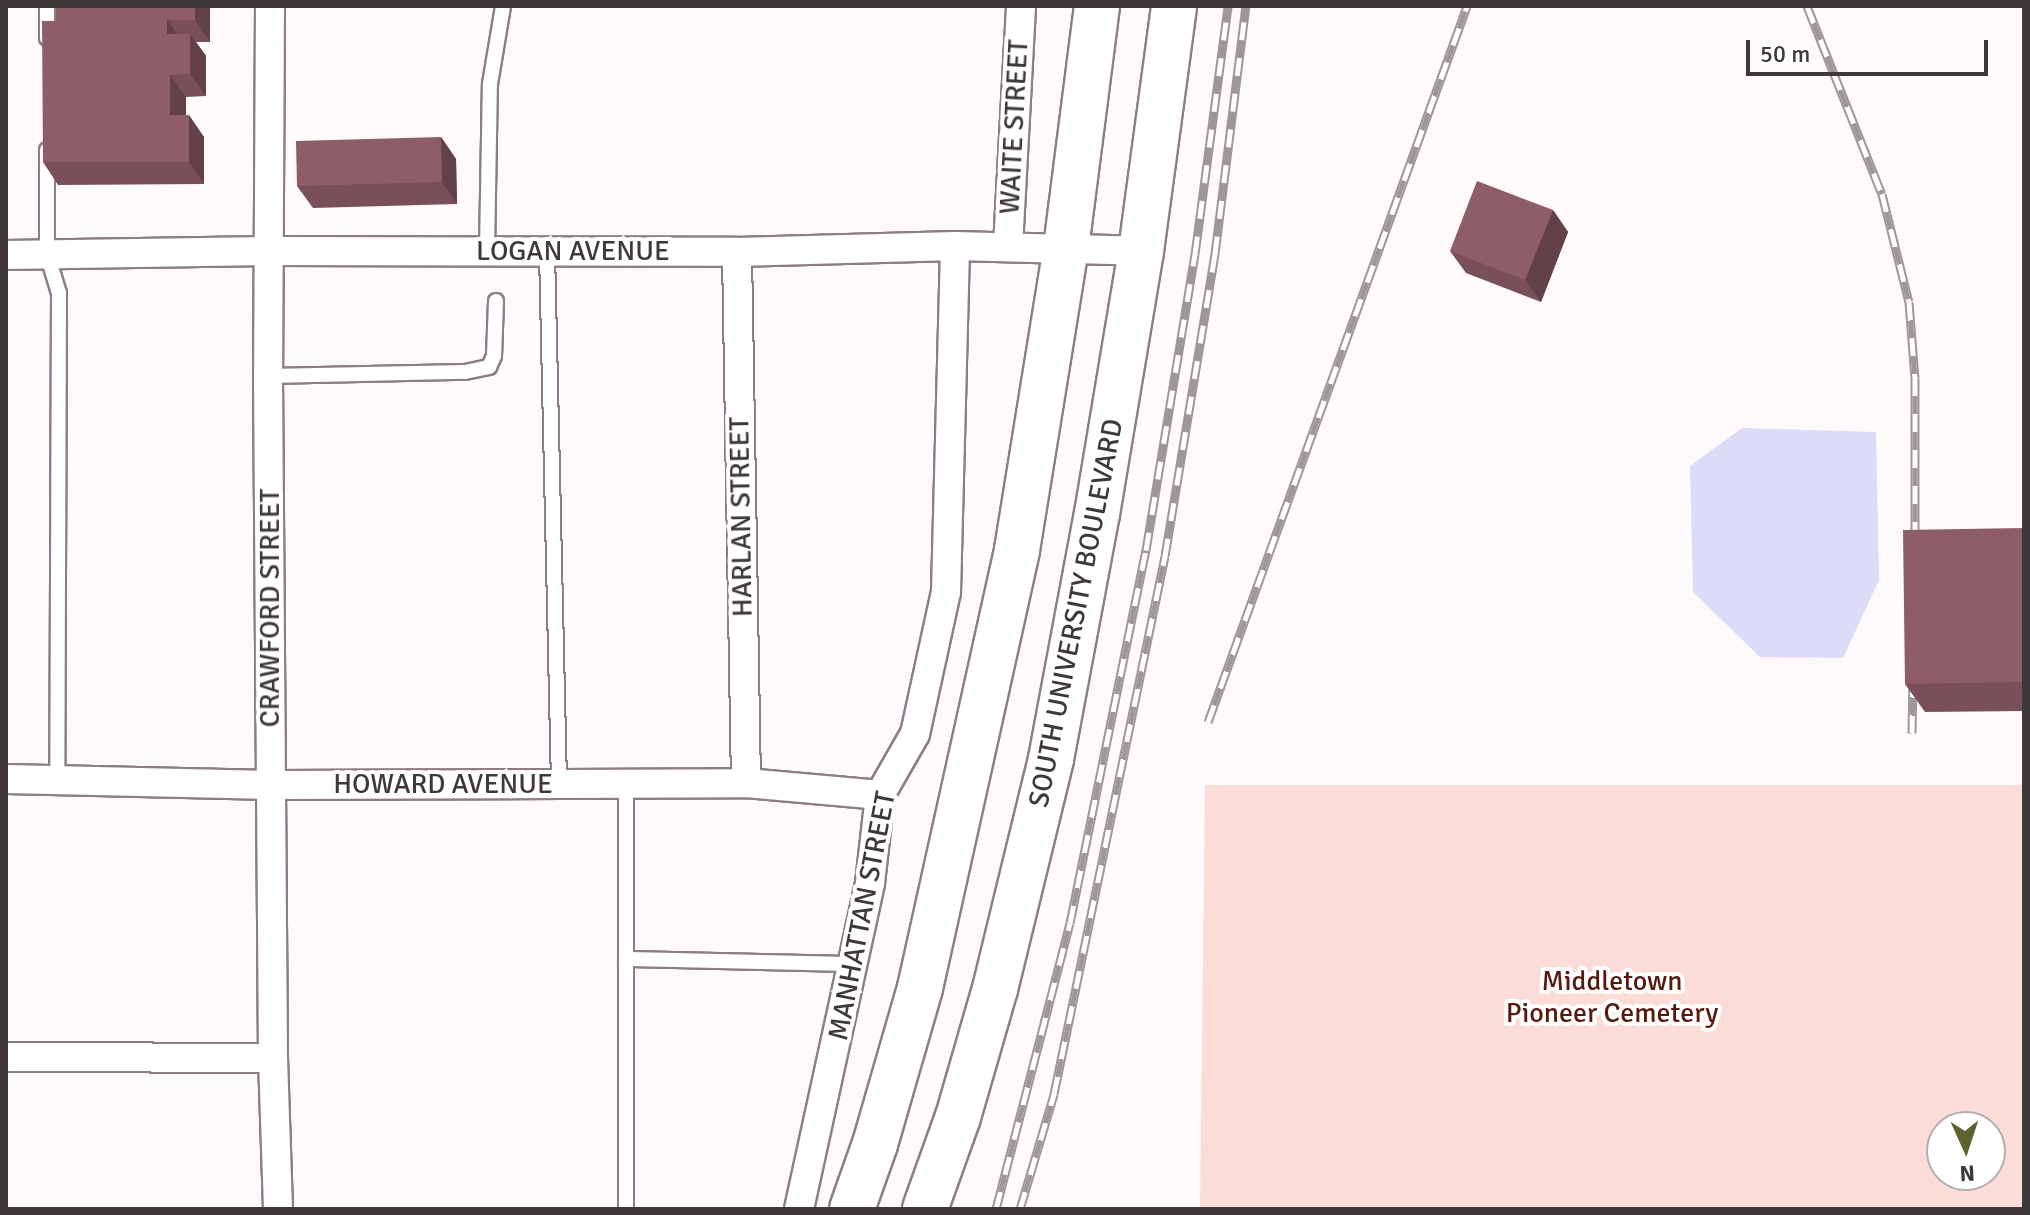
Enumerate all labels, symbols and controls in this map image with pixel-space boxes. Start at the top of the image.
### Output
scale bar [1750,24,1992,74]
street label: WAITE STREET [993,39,1035,215]
text: 50 m [1760,39,1810,69]
street label: LOGAN AVENUE [476,234,670,268]
street label: SOUTH UNIVERSITY BOULEVARD [1022,416,1130,810]
street label: HARLAN STREET [722,417,760,617]
street label: CRAWFORD STREET [253,489,287,727]
street label: HOWARD AVENUE [333,767,553,801]
street label: MANHATTAN STREET [821,789,903,1043]
park label: Middletown Pioneer Cemetery [1506,964,1718,1030]
north arrow [1926,1111,2006,1191]
text: N [1959,1160,1976,1187]

